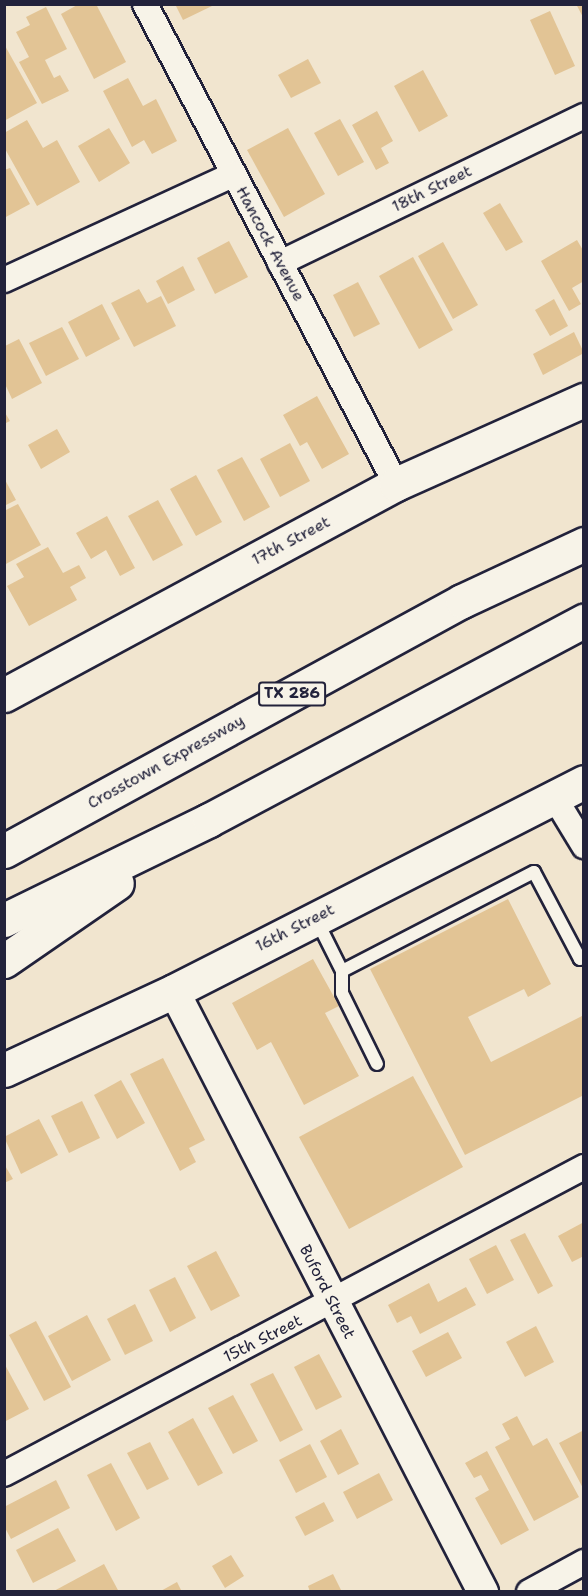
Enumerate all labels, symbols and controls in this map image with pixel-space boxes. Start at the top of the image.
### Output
street label: 18th Street [389,161,475,217]
street label: Hancock Avenue [232,183,308,305]
street label: 17th Street [249,512,333,570]
road number: TX 286 [258,682,326,706]
street label: Crosstown Expressway [84,711,248,813]
street label: 16th Street [252,900,338,956]
street label: Buford Street [295,1242,359,1342]
street label: 15th Street [221,1311,305,1367]

